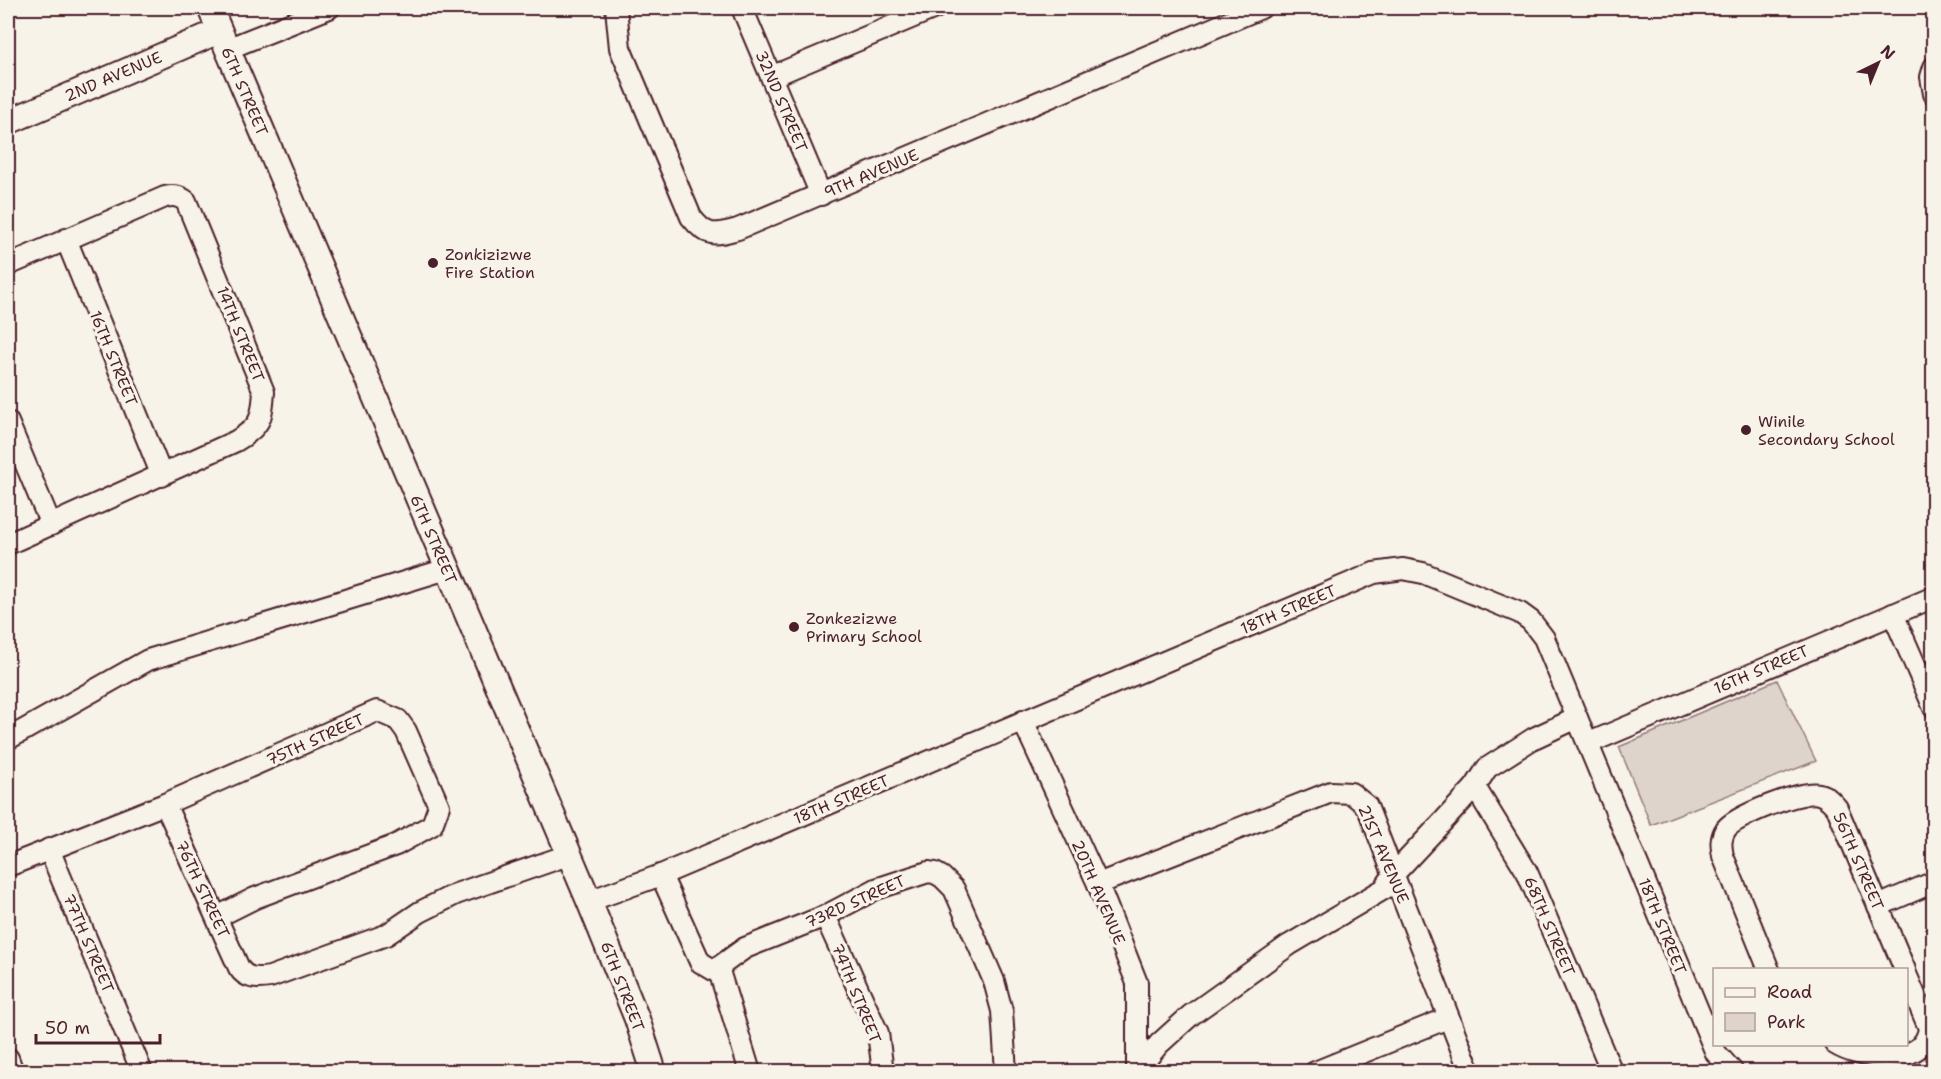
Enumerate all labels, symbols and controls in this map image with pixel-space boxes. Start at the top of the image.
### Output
north arrow [1848,33,1908,93]
text: N [1876,40,1900,64]
street label: 6TH STREET [216,43,273,139]
street label: 2ND AVENUE [61,46,165,106]
street label: 32ND STREET [751,47,812,155]
street label: 9TH AVENUE [820,144,922,203]
place label: Zonkizizwe Fire Station [445,244,535,283]
marker: Zonkizizwe Fire Station [426,256,440,270]
street label: 14TH STREET [212,283,269,385]
street label: 16TH STREET [85,307,142,409]
place label: Winile Secondary School [1758,411,1895,450]
marker: Winile Secondary School [1739,423,1753,437]
street label: 6TH STREET [405,491,462,587]
street label: 18TH STREET [1237,580,1339,639]
place label: Zonkezizwe Primary School [806,608,922,647]
marker: Zonkezizwe Primary School [787,620,801,634]
street label: 16TH STREET [1711,640,1812,699]
street label: 75TH STREET [263,708,368,770]
street label: 18TH STREET [790,770,892,829]
street label: 21ST AVENUE [1353,802,1414,907]
street label: 56TH STREET [1828,809,1889,913]
street label: 76TH STREET [171,837,234,942]
street label: 20TH AVENUE [1067,837,1130,948]
street label: 73RD STREET [802,870,909,933]
street label: 68TH STREET [1519,873,1580,979]
street label: 18TH STREET [1634,875,1691,977]
street label: 77TH STREET [58,890,119,996]
street label: 6TH STREET [596,938,649,1034]
street label: 74TH STREET [827,940,886,1046]
legend [1713,968,1908,1046]
text: Road [1767,980,1812,1004]
scale bar [36,1007,160,1045]
text: Park [1767,1010,1806,1034]
text: 50 m [45,1016,90,1040]

